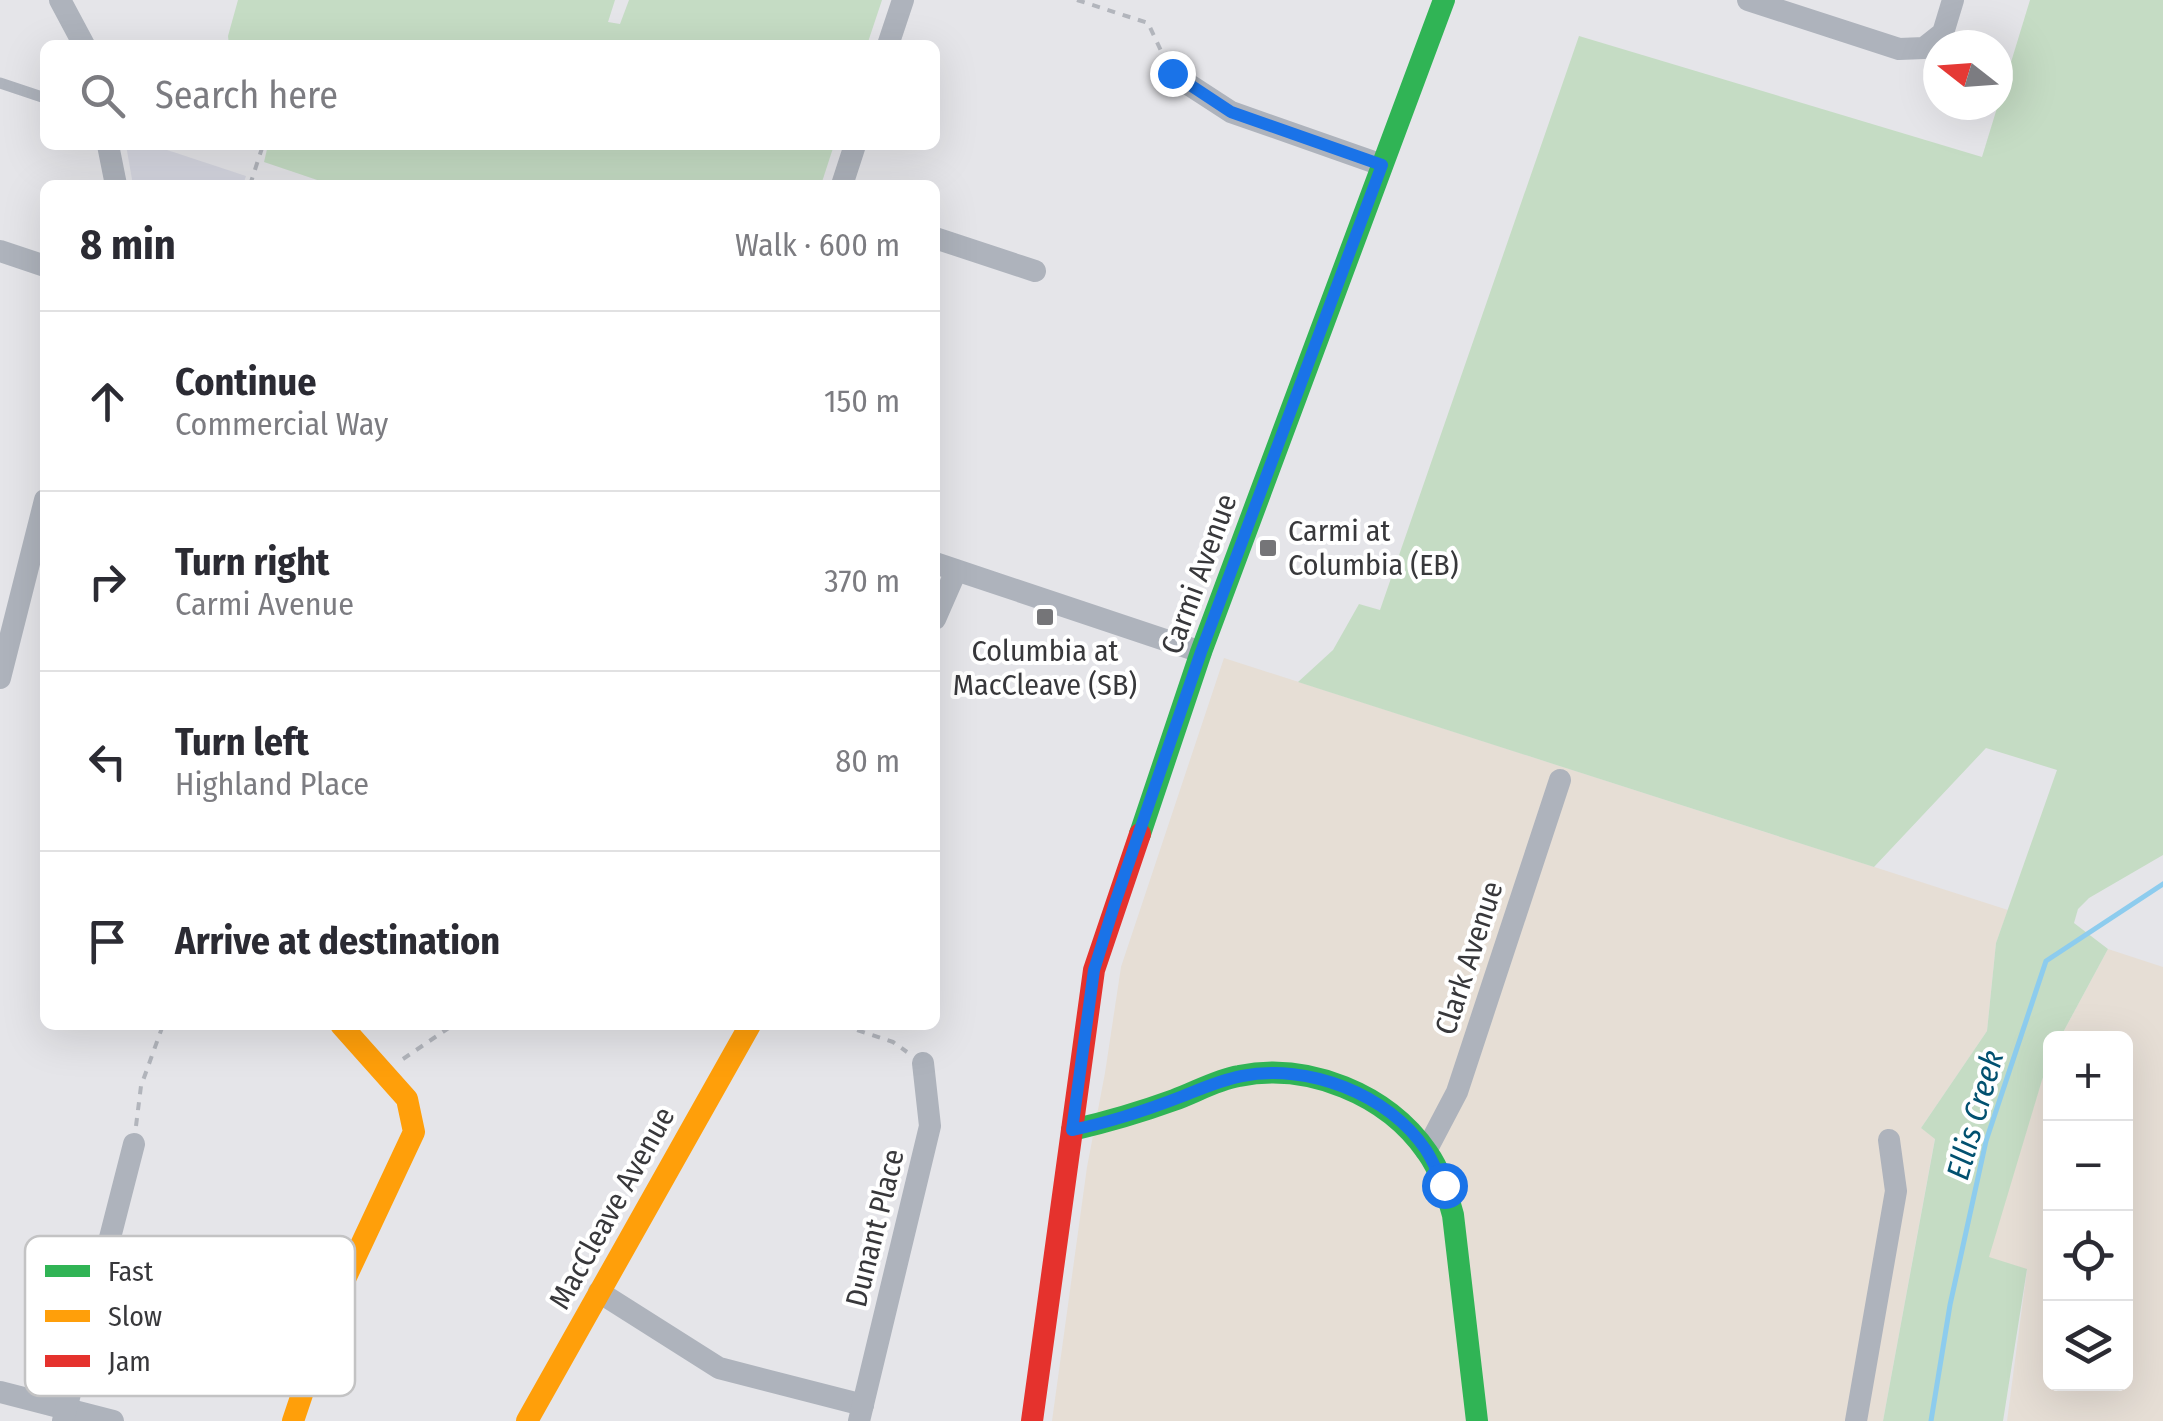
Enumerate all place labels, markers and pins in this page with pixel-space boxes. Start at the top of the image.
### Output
place label: Carmi at Columbia (EB) [1288,513,1459,583]
marker: Carmi at Columbia (EB) [1257,537,1279,559]
marker: Columbia at MacCleave (SB) [1034,606,1056,628]
place label: Columbia at MacCleave (SB) [953,633,1137,703]

